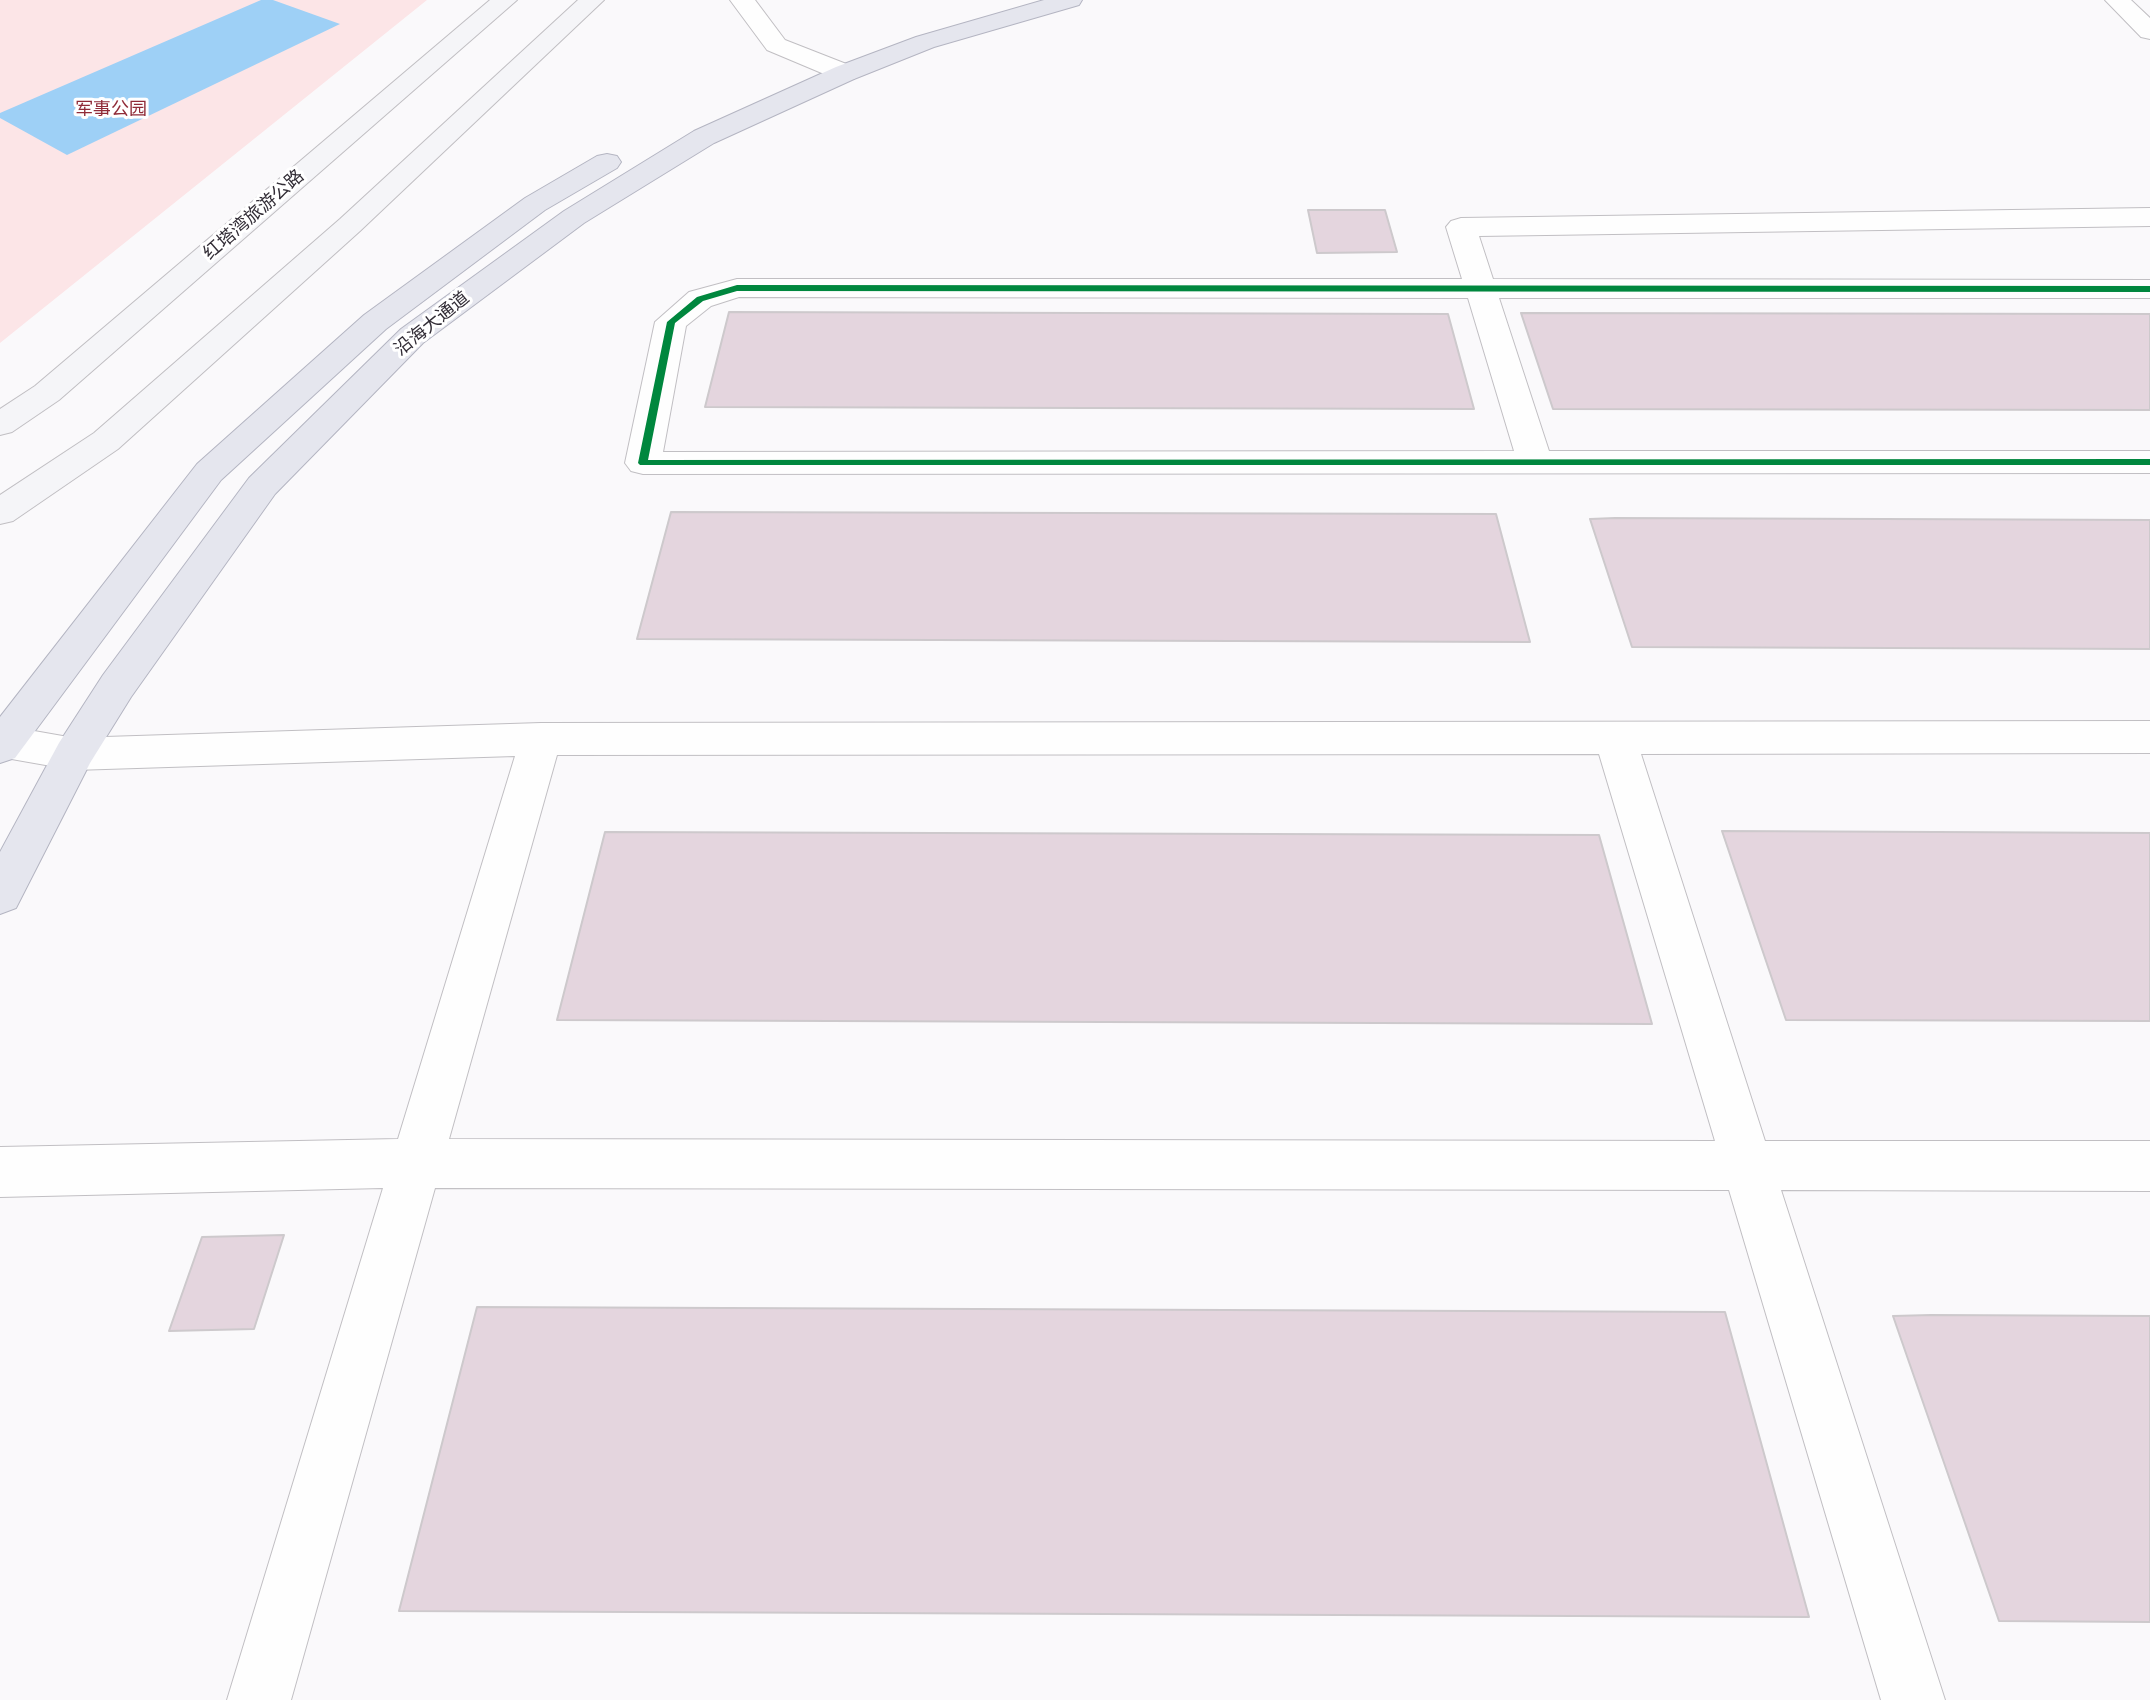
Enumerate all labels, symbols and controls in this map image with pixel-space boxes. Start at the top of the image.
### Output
park label: 军事公园 [75,99,147,121]
street label: 红塔湾旅游公路 [199,166,309,264]
street label: 沿海大通道 [390,287,474,361]

